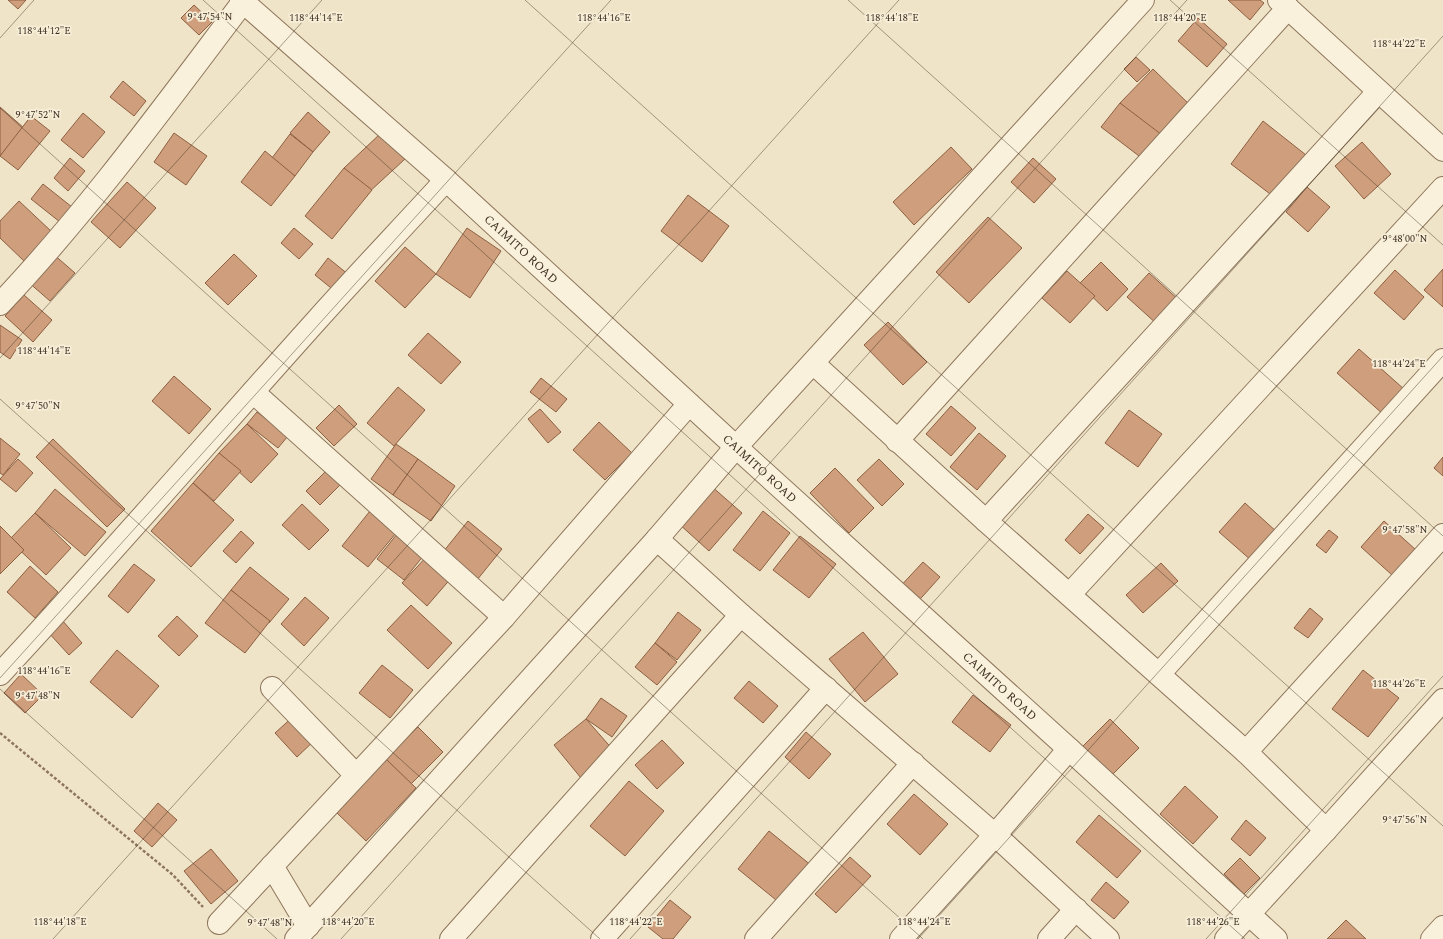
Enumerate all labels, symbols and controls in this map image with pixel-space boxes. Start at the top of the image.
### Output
text: 9°47'54"N [188,9,233,25]
text: 118°44'14"E [289,10,343,26]
text: 118°44'16"E [577,10,631,26]
text: 118°44'18"E [865,10,919,26]
text: 118°44'20"E [1153,10,1207,26]
text: 118°44'12"E [17,23,71,39]
text: 118°44'22"E [1372,36,1426,52]
text: 9°47'52"N [16,107,61,123]
street label: CAIMITO ROAD [480,210,562,288]
text: 9°48'00"N [1383,231,1428,247]
text: 118°44'14"E [17,343,71,359]
text: 118°44'24"E [1372,356,1426,372]
text: 9°47'50"N [16,398,61,414]
street label: CAIMITO ROAD [718,430,801,507]
text: 9°47'58"N [1383,522,1428,538]
street label: CAIMITO ROAD [958,647,1041,725]
text: 118°44'16"E [17,663,71,679]
text: 118°44'26"E [1372,676,1426,692]
text: 9°47'48"N [16,688,61,704]
text: 9°47'56"N [1383,812,1428,828]
text: 118°44'18"E [33,914,87,930]
text: 118°44'20"E [321,914,375,930]
text: 118°44'22"E [609,914,663,930]
text: 118°44'24"E [897,914,951,930]
text: 118°44'26"E [1186,914,1240,930]
text: 9°47'48"N [248,915,293,931]

